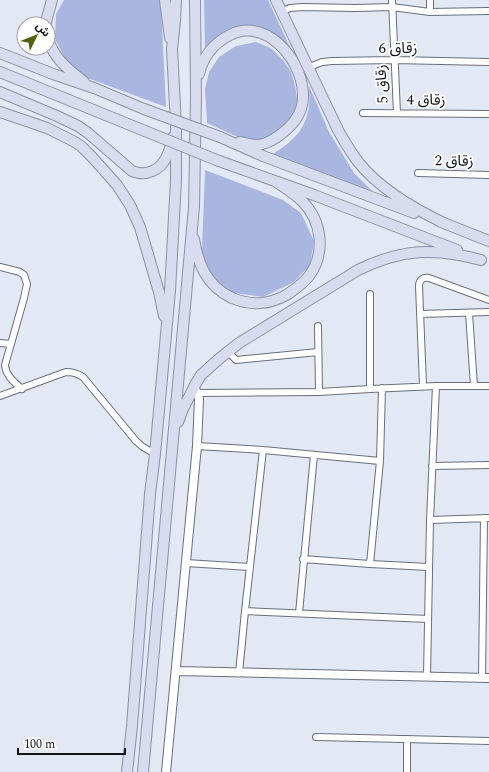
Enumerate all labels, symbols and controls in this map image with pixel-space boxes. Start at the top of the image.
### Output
north arrow [16,16,56,56]
text: ش [32,18,54,41]
street label: زقاق 6 [378,37,418,60]
street label: زقاق 5 [369,64,395,104]
street label: زقاق 4 [406,88,446,112]
street label: زقاق 2 [434,149,474,173]
scale bar [18,730,125,756]
text: 100 m [24,735,55,754]

